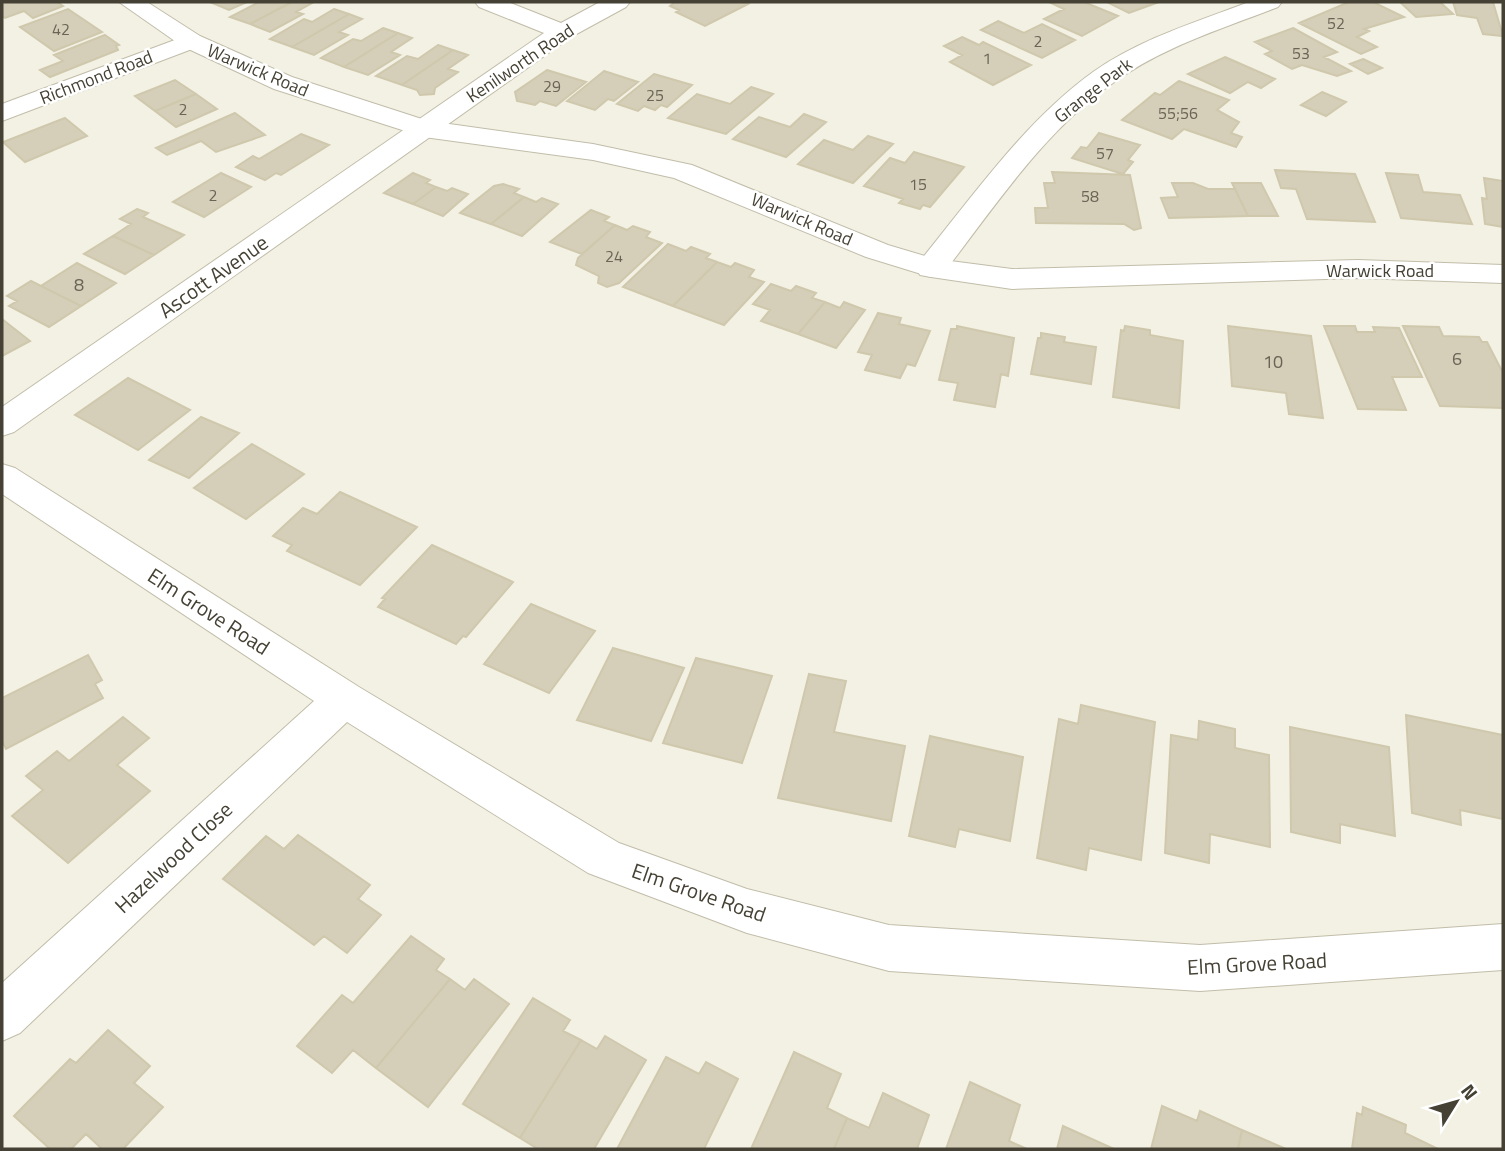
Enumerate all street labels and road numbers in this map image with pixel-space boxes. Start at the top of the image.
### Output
street label: Kenilworth Road [461,17,579,109]
street label: Warwick Road [203,36,313,104]
street label: Richmond Road [36,43,156,111]
street label: Grange Park [1048,51,1138,129]
street label: Warwick Road [747,185,857,253]
street label: Ascott Avenue [152,226,274,326]
street label: Warwick Road [1326,257,1434,284]
street label: Elm Grove Road [142,559,276,663]
street label: Hazelwood Close [107,794,239,920]
street label: Elm Grove Road [628,854,770,930]
street label: Elm Grove Road [1186,943,1328,983]

